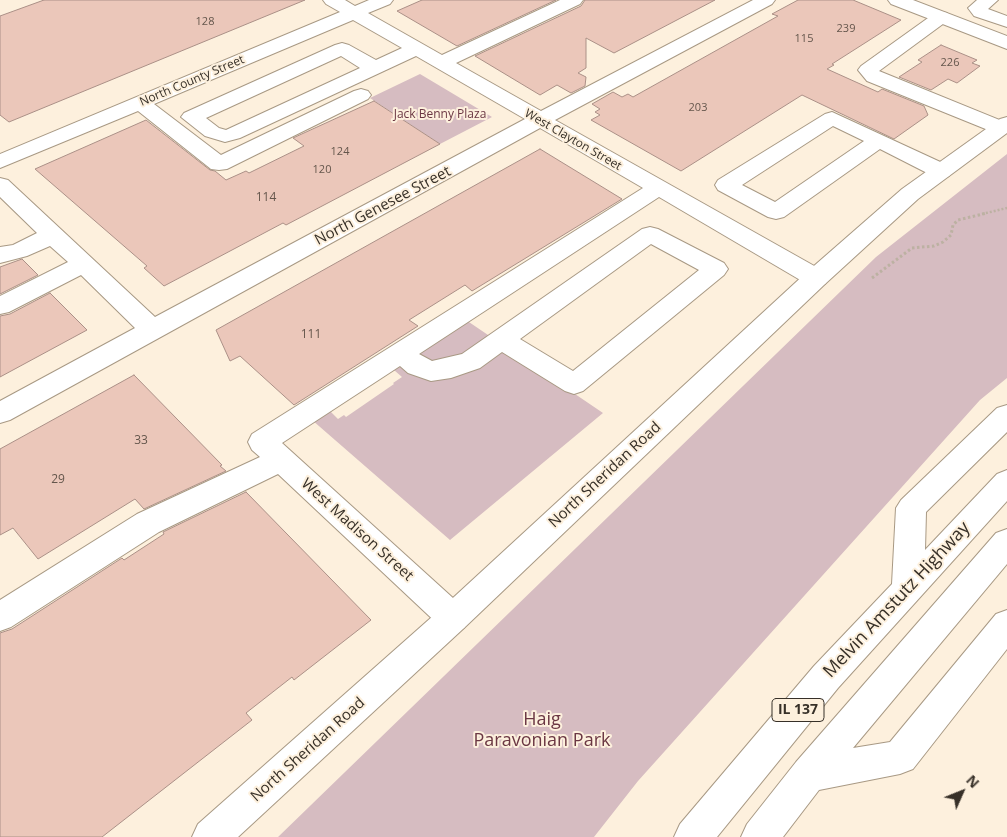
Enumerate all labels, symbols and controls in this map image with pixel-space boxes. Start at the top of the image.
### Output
house number: 128 [196,15,214,29]
house number: 239 [837,22,855,36]
house number: 115 [795,32,813,46]
street label: North County Street [137,52,247,110]
house number: 226 [941,56,959,70]
house number: 203 [689,101,707,115]
street label: West Clayton Street [522,106,624,174]
park label: Jack Benny Plaza [394,108,486,122]
house number: 124 [331,145,349,159]
street label: North Genesee Street [312,162,454,250]
house number: 120 [313,163,331,177]
house number: 114 [256,191,276,205]
house number: 111 [301,328,321,342]
street label: North Sheridan Road [545,418,665,532]
house number: 33 [134,434,148,448]
house number: 29 [51,473,65,487]
street label: West Madison Street [297,475,417,585]
street label: Melvin Amstutz Highway [819,518,975,682]
street label: North Sheridan Road [247,694,369,806]
road number: IL 137 [772,698,824,722]
park label: Haig Paravonian Park [474,709,610,752]
north arrow [937,767,987,817]
text: N [962,771,984,792]

